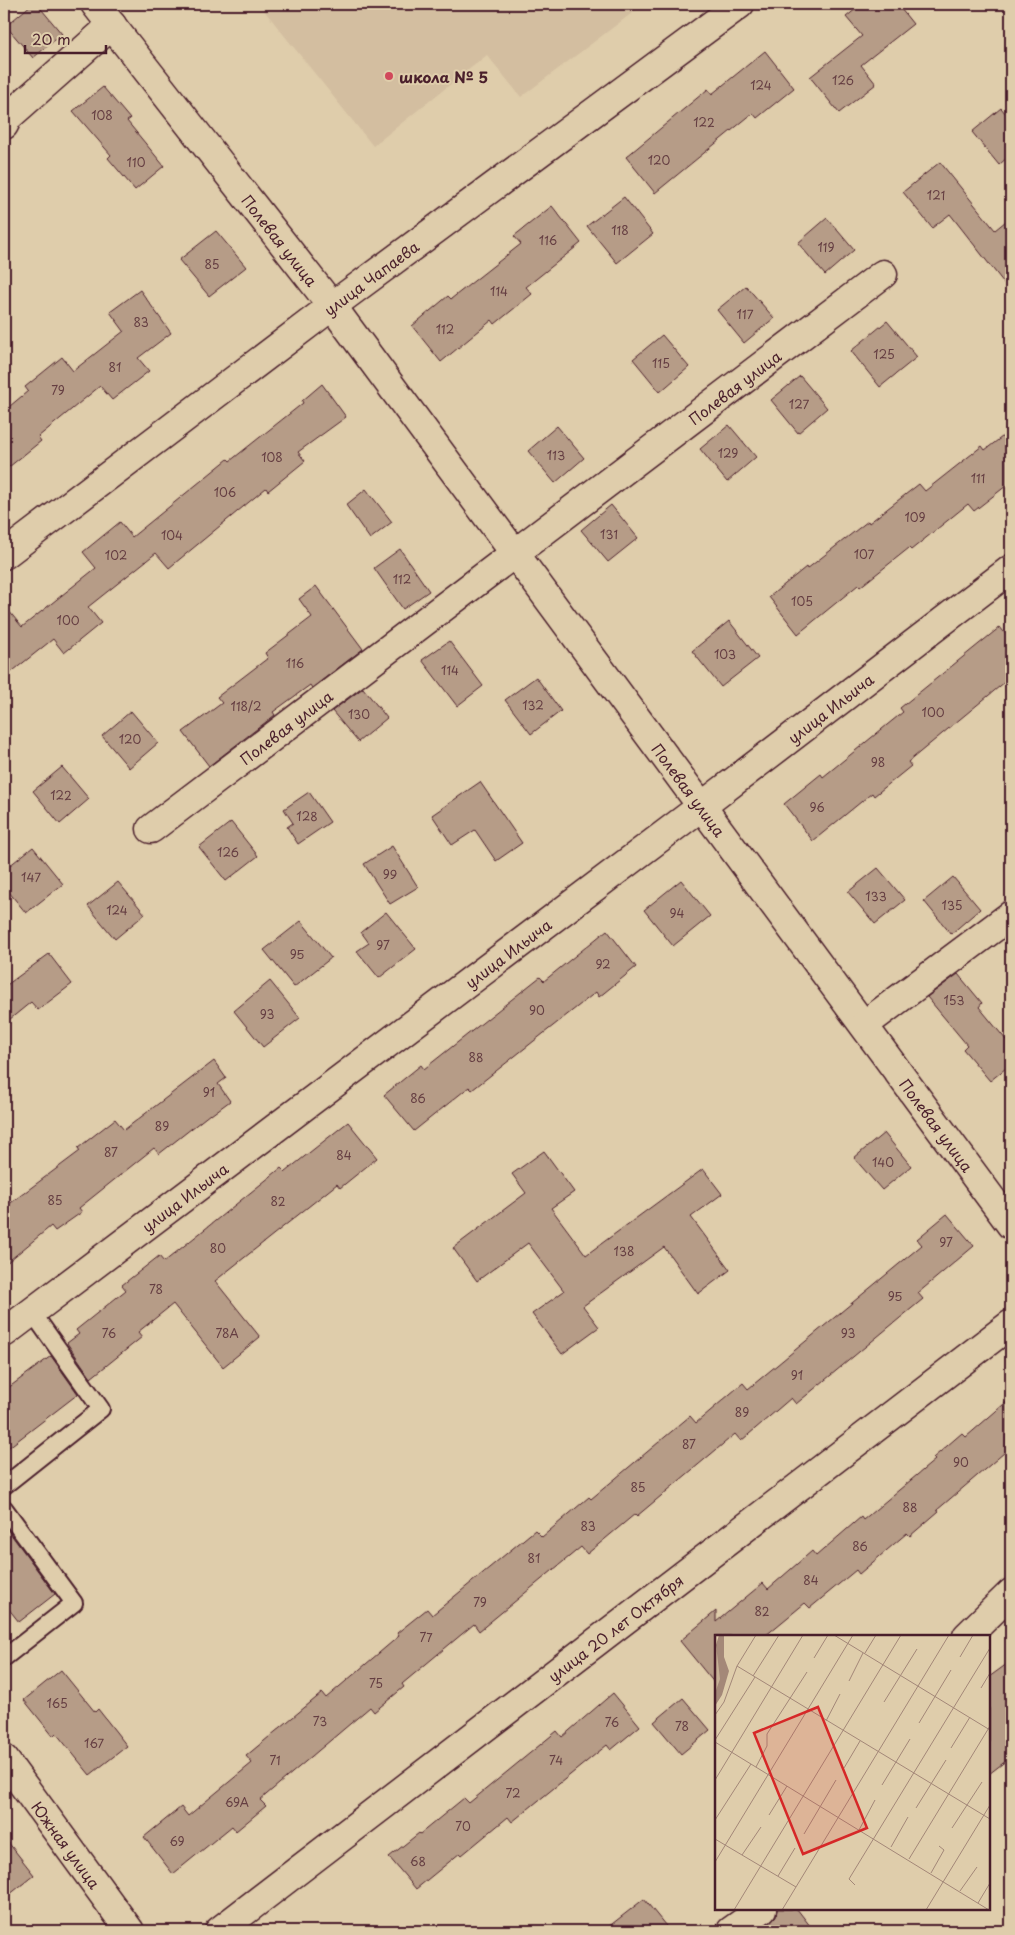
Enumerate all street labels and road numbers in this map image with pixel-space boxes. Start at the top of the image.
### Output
street label: Полевая улица [237,189,324,291]
street label: улица Чапаева [318,234,424,320]
street label: Полевая улица [683,344,786,429]
street label: улица Ильича [782,667,878,748]
street label: Полевая улица [234,684,337,770]
street label: Полевая улица [647,738,732,841]
street label: улица Ильича [460,912,556,993]
street label: Полевая улица [895,1073,980,1177]
street label: улица Ильича [136,1156,233,1237]
street label: улица 20 лет Октября [542,1568,688,1687]
street label: Южная улица [27,1796,107,1893]

